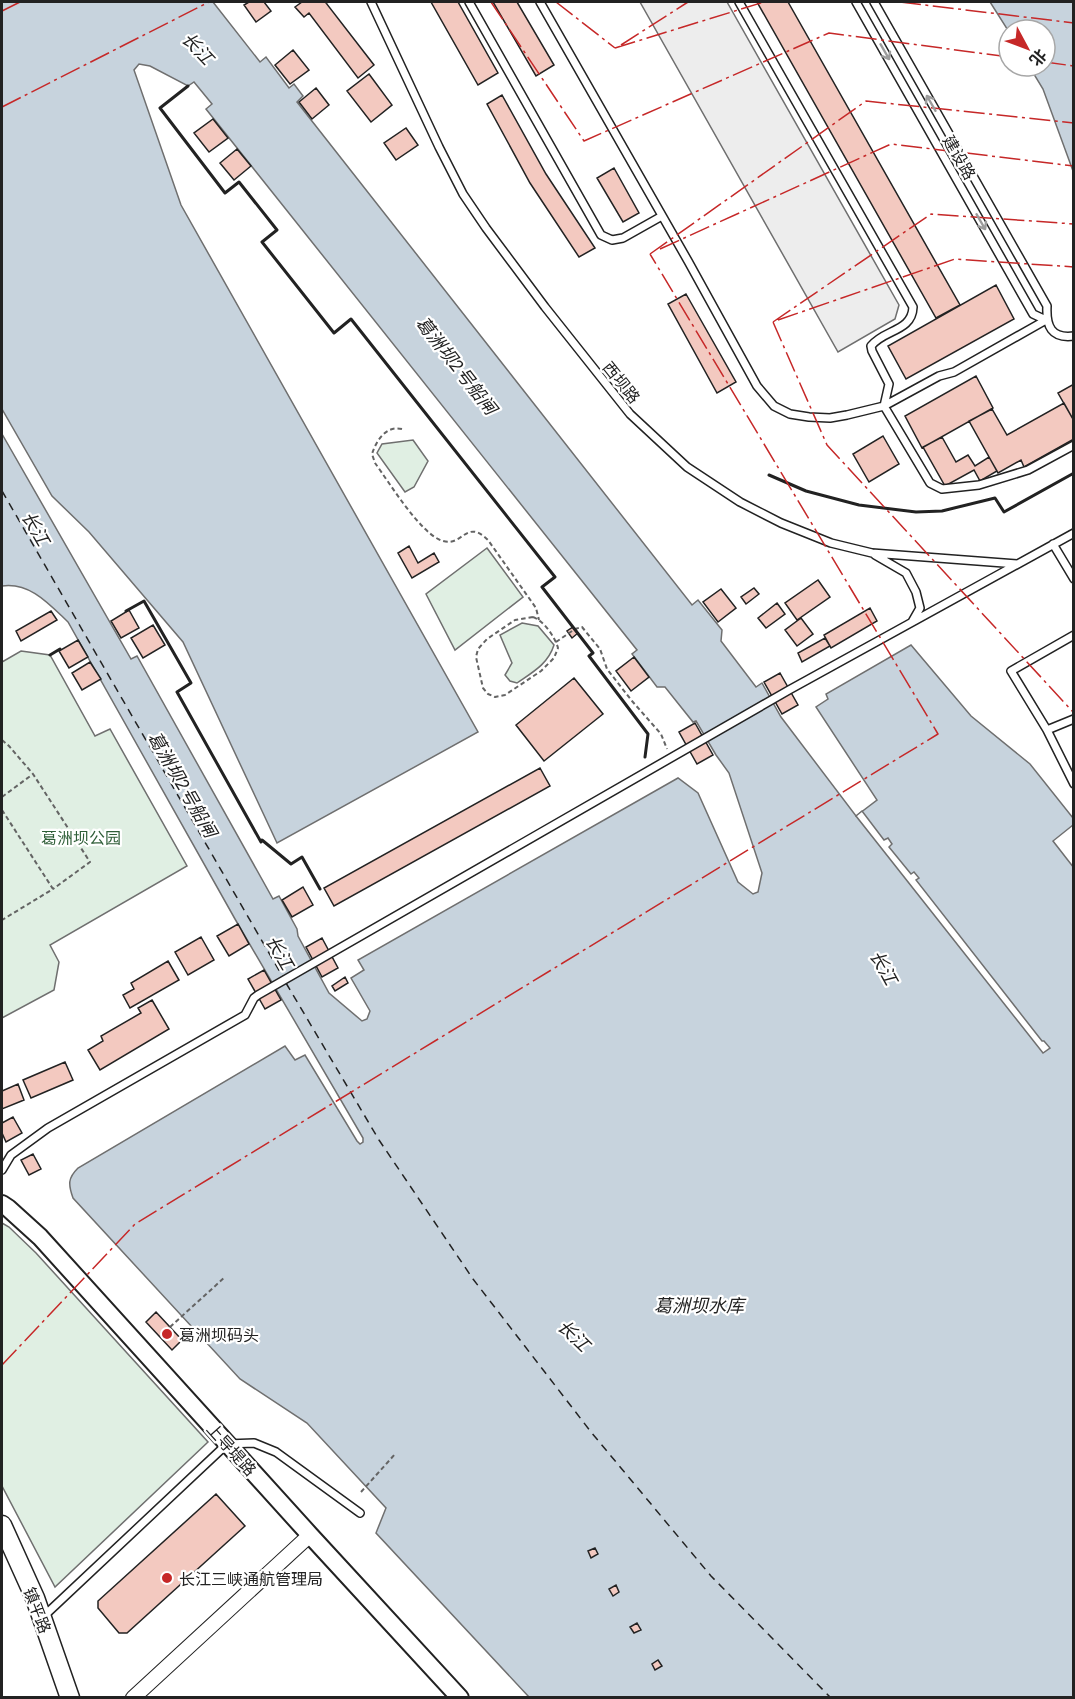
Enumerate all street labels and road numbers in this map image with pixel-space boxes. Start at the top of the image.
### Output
street label: 建设路 [940,131,980,183]
street label: 西坝路 [600,357,644,407]
street label: 上导堤路 [204,1419,260,1479]
street label: 镇平路 [21,1584,55,1636]

